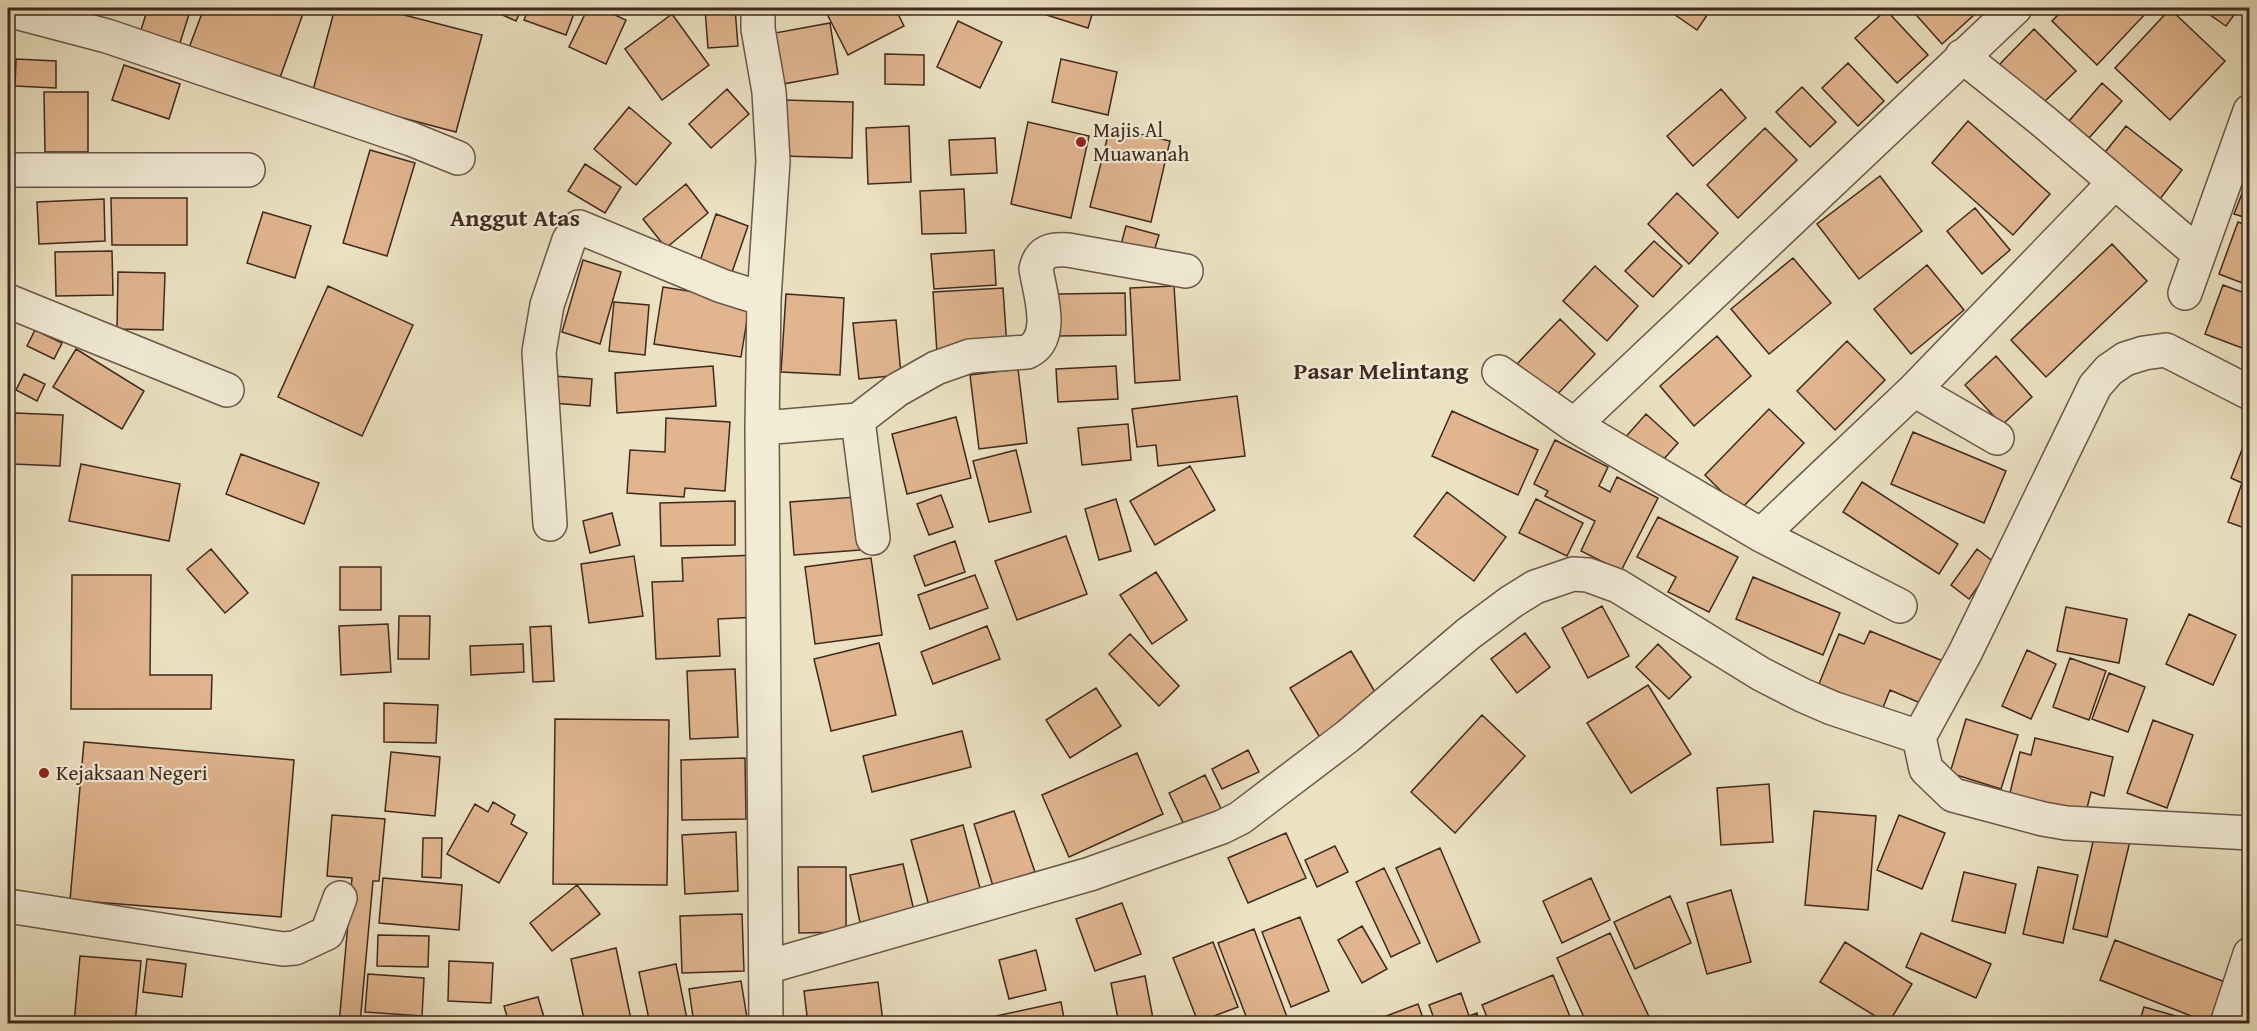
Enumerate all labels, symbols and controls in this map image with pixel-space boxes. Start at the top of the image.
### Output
place label: Majis Al Muawanah [1093,114,1189,169]
marker: Majis Al Muawanah [1074,135,1088,149]
district label: Anggut Atas [450,200,580,235]
district label: Pasar Melintang [1294,353,1469,388]
place label: Kejaksaan Negeri [56,757,208,788]
marker: Kejaksaan Negeri [37,766,51,780]

